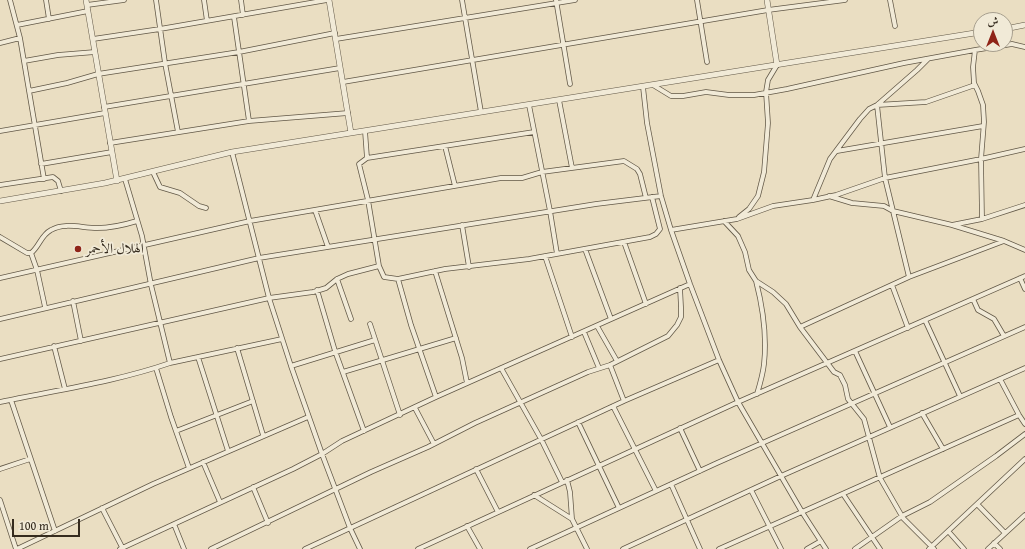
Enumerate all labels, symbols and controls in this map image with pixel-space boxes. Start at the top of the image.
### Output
north arrow [973,12,1013,52]
text: ش [988,13,998,29]
place label: الهلال الأحمر [86,241,144,257]
marker: الهلال الأحمر [73,244,83,254]
scale bar [14,511,82,537]
text: 100 m [19,517,49,534]

